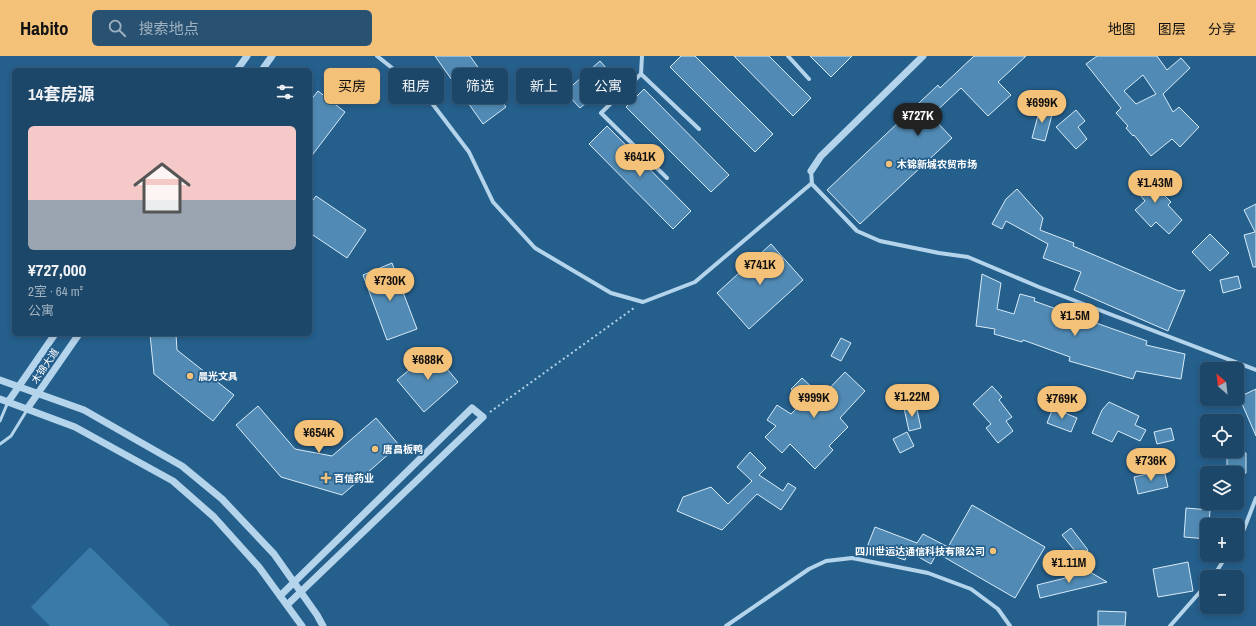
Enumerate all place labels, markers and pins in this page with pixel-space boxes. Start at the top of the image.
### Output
pin: ¥699K [1014,90,1070,124]
pin: ¥727K [890,103,946,137]
pin: ¥641K [612,144,668,178]
place label: 木锦新城农贸市场 [896,158,977,171]
marker: 木锦新城农贸市场 [884,159,894,169]
pin: ¥1.43M [1122,170,1188,204]
pin: ¥741K [732,252,788,286]
pin: ¥730K [362,268,418,302]
pin: ¥1.5M [1047,303,1103,337]
pin: ¥688K [400,347,456,381]
place label: 晨光文具 [198,370,238,383]
marker: 晨光文具 [185,371,195,381]
pin: ¥1.22M [879,384,945,418]
pin: ¥999K [786,385,842,419]
pin: ¥769K [1034,386,1090,420]
pin: ¥654K [291,420,347,454]
place label: 唐昌板鸭 [383,443,423,456]
marker: 唐昌板鸭 [370,444,380,454]
pin: ¥736K [1123,448,1179,482]
place label: 百信药业 [334,472,374,485]
marker: 百信药业 [321,473,331,483]
place label: 四川世运达通信科技有限公司 [855,545,985,558]
marker: 四川世运达通信科技有限公司 [988,546,998,556]
pin: ¥1.11M [1036,550,1102,584]

